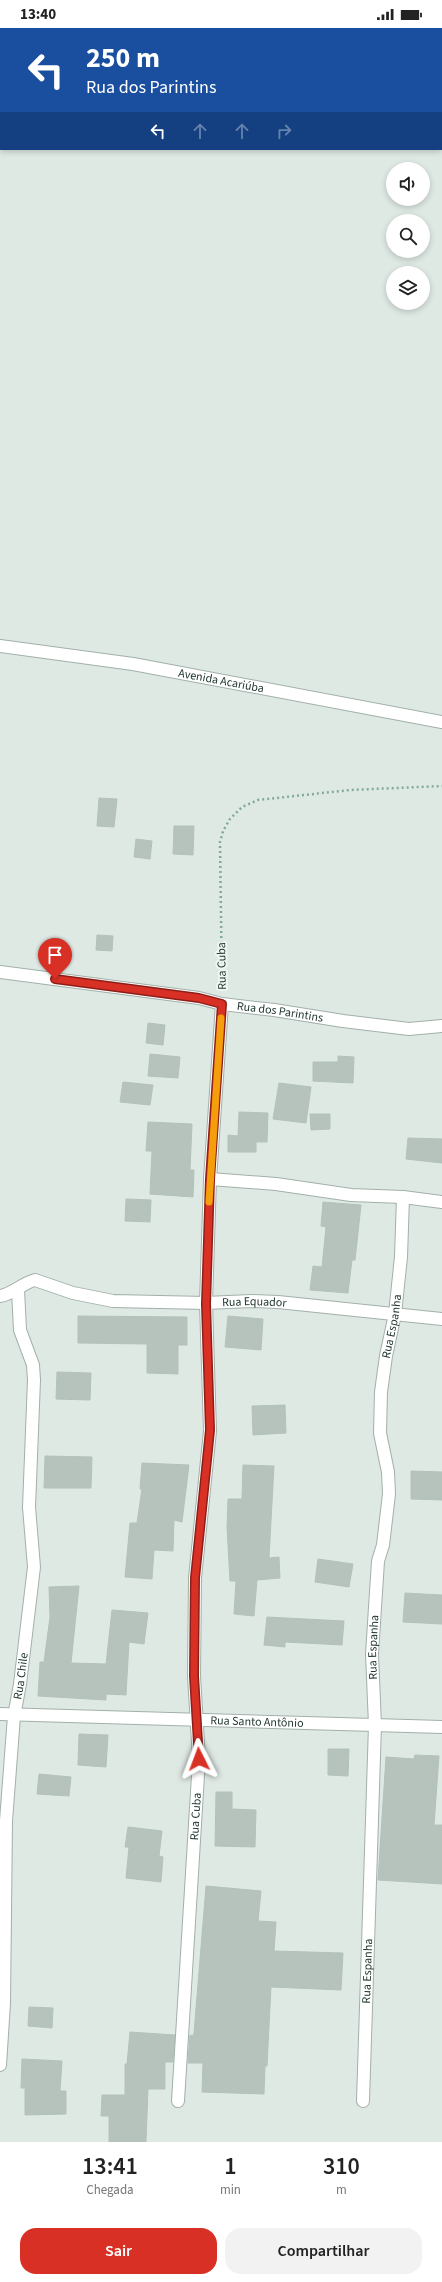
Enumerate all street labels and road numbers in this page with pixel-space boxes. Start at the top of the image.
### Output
street label: Avenida Acariúba [177,664,265,697]
street label: Rua Cuba [213,942,231,990]
street label: Rua dos Parintins [236,997,324,1026]
street label: Rua Equador [222,1292,288,1311]
street label: Rua Espanha [377,1293,406,1360]
street label: Rua Espanha [363,1614,383,1680]
street label: Rua Chile [9,1652,32,1701]
street label: Rua Santo Antônio [210,1712,304,1731]
street label: Rua Cuba [186,1792,205,1841]
street label: Rua Espanha [358,1938,377,2004]

